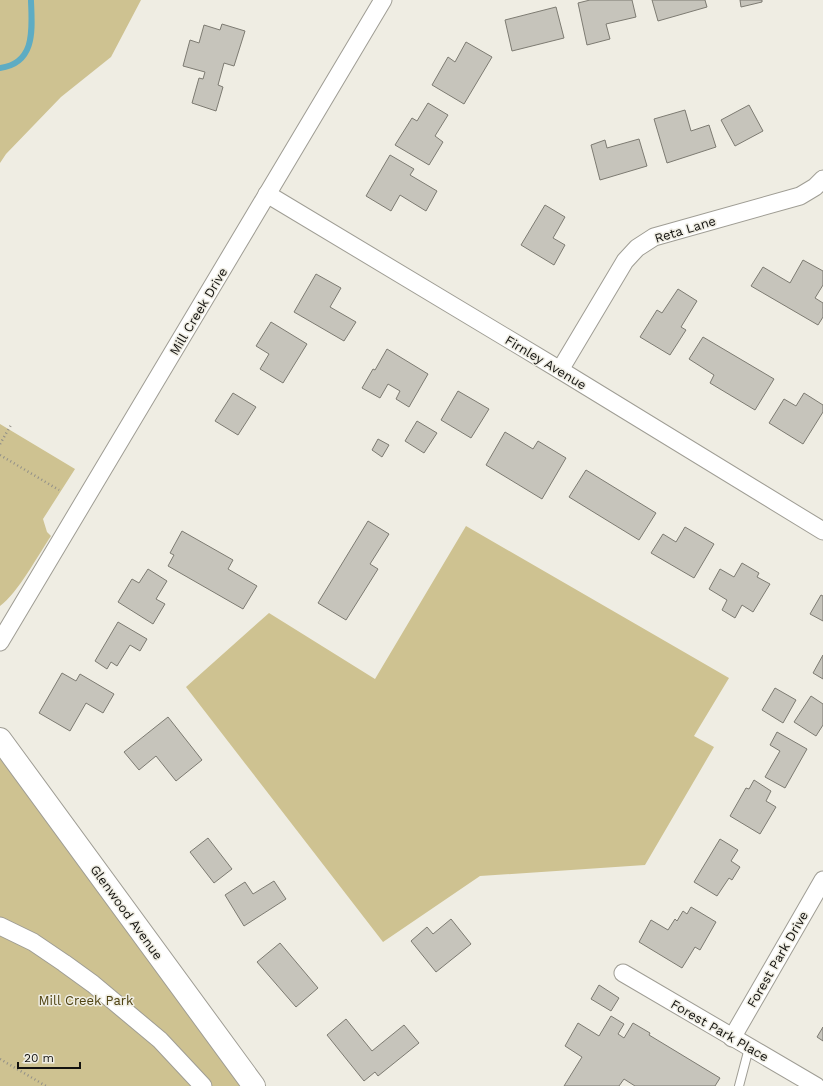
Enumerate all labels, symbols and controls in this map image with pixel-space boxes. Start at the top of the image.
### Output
street label: Reta Lane [653,213,718,246]
street label: Mill Creek Drive [166,265,230,358]
street label: Firnley Avenue [502,332,589,393]
street label: Glenwood Avenue [87,862,166,962]
street label: Forest Park Drive [744,908,811,1010]
park label: Mill Creek Park [39,993,134,1008]
street label: Forest Park Place [668,996,771,1065]
scale bar [18,1044,80,1070]
text: 20 m [24,1051,54,1065]

